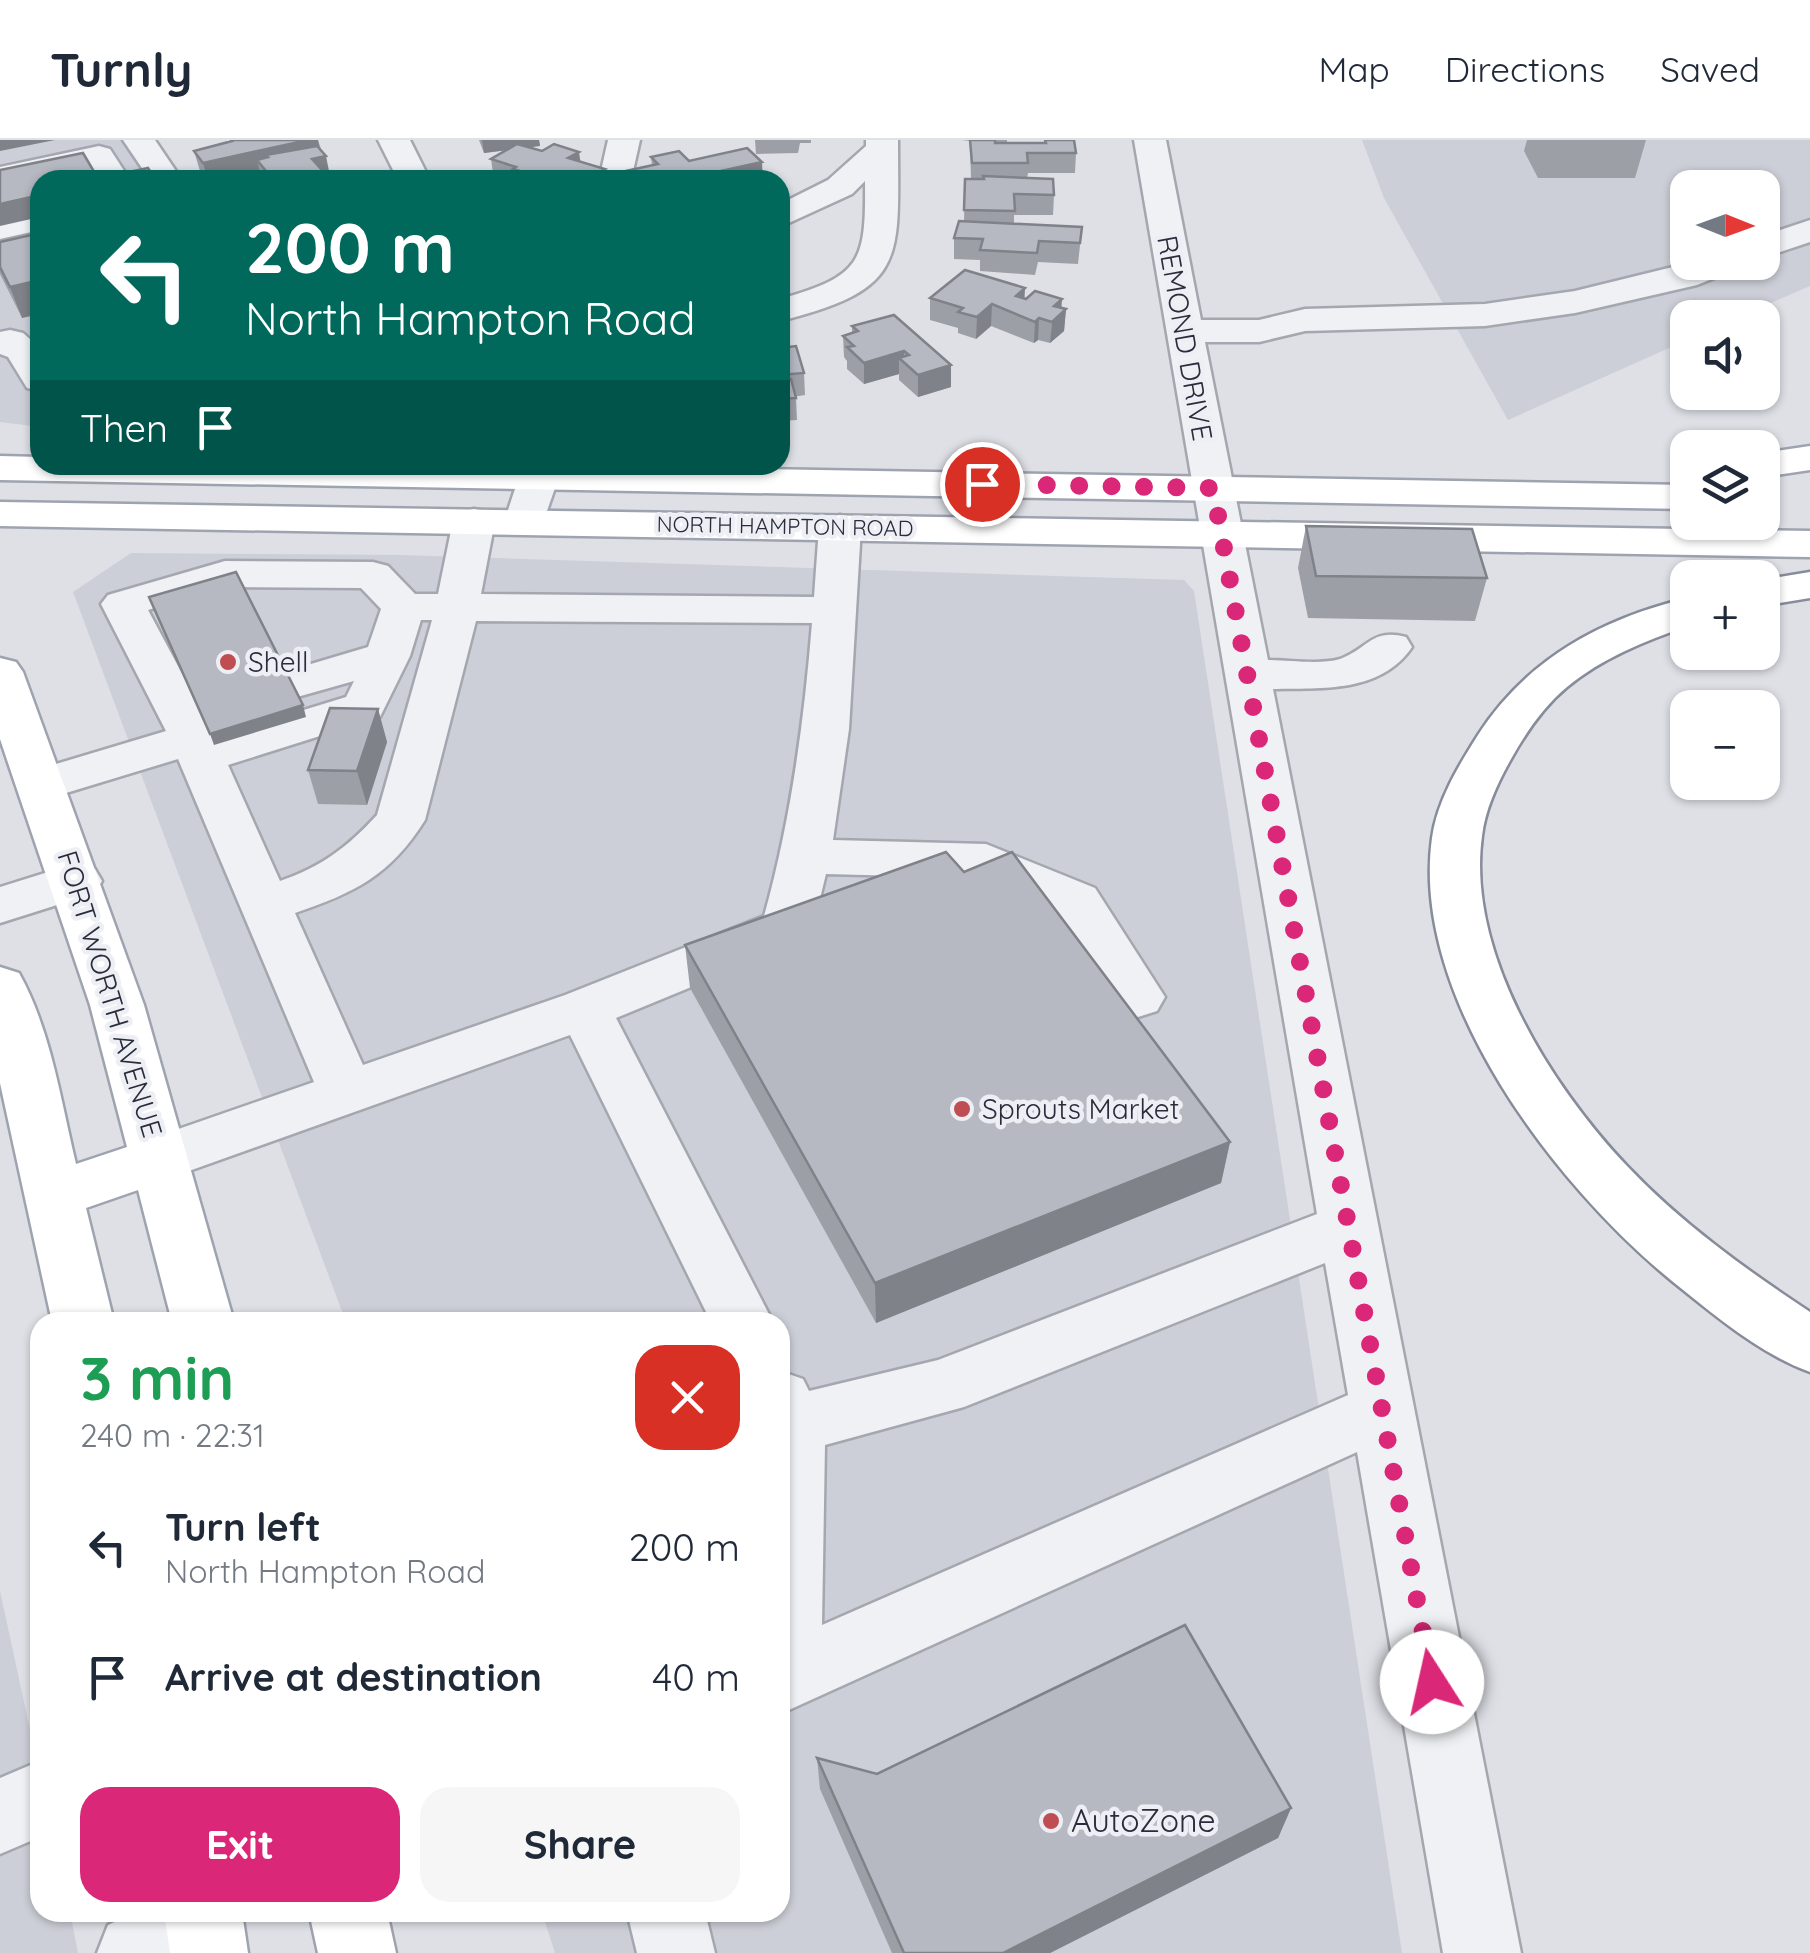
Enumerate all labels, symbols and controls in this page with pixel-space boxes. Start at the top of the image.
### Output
text: Turnly [50,39,192,99]
text: Map [1318,47,1390,91]
text: Directions [1445,47,1605,91]
text: Saved [1660,47,1760,91]
north arrow [1670,170,1780,280]
map controls [1670,170,1780,800]
text: 200 m [245,203,455,291]
icon: left [80,210,210,340]
street label: REMOND DRIVE [1150,233,1221,443]
text: North Hampton Road [245,290,696,346]
button: sound [1670,300,1780,410]
icon: arrive [188,400,243,455]
text: Then [80,404,168,452]
button: layers [1670,430,1780,540]
pin [940,442,1025,527]
icon: arrive [955,457,1010,512]
street label: NORTH HAMPTON ROAD [656,510,914,542]
button: + [1670,560,1780,670]
place label: Shell [248,644,308,679]
marker: Shell [217,651,239,673]
button: − [1670,690,1780,800]
street label: FORT WORTH AVENUE [50,846,171,1141]
place label: Sprouts Market [982,1091,1179,1126]
marker: Sprouts Market [951,1098,973,1120]
text: 3 min [80,1340,234,1415]
button: close [635,1345,740,1450]
text: 240 m · 22:31 [80,1415,265,1455]
text: Turn left [165,1503,321,1551]
icon: left [80,1520,135,1575]
text: 200 m [629,1523,740,1571]
text: North Hampton Road [165,1551,485,1591]
position arrow [1380,1630,1484,1734]
icon: arrive [80,1650,135,1705]
text: Arrive at destination [165,1653,542,1701]
text: 40 m [652,1653,740,1701]
button: Exit [80,1787,400,1902]
button: Share [420,1787,740,1902]
place label: AutoZone [1071,1800,1216,1840]
marker: AutoZone [1040,1810,1062,1832]

